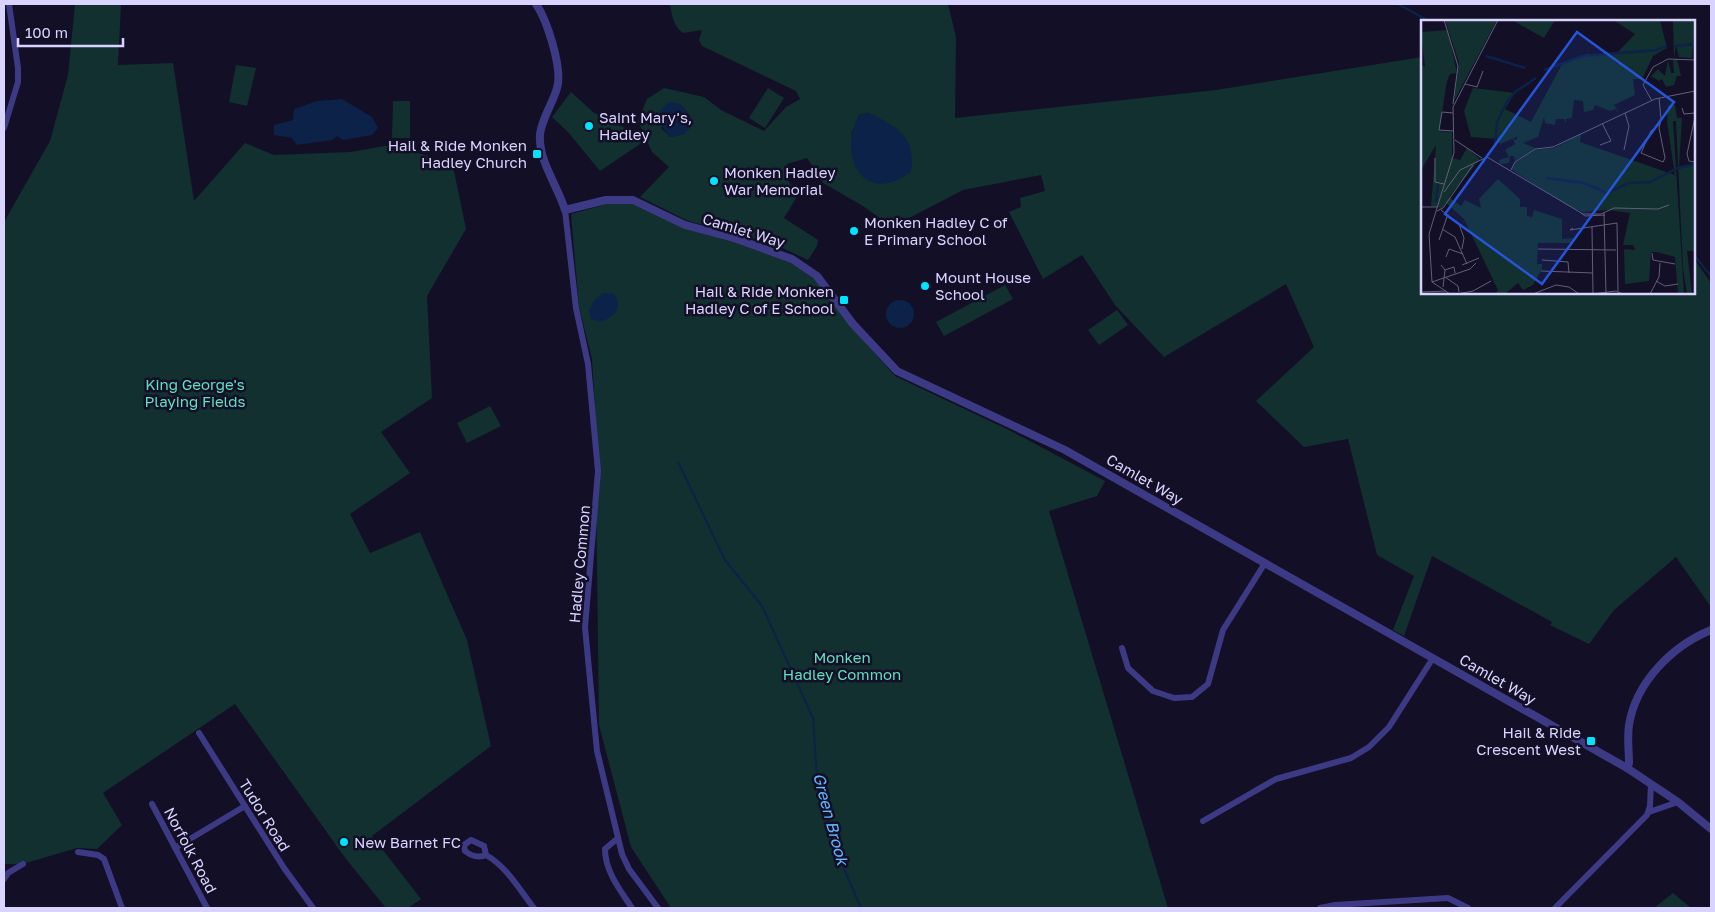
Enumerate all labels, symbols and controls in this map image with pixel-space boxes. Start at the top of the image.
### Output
scale bar [18,15,122,47]
inset map [1421,20,1695,294]
text: 100 m [25,23,68,41]
place label: Saint Mary's, Hadley [599,108,692,143]
marker: Saint Mary's, Hadley [583,120,595,132]
place label: Hail & Ride Monken Hadley Church [388,136,527,171]
marker: Hail & Ride Monken Hadley Church [531,148,543,160]
place label: Monken Hadley War Memorial [724,163,836,198]
marker: Monken Hadley War Memorial [708,175,720,187]
street label: Camlet Way [701,209,788,251]
place label: Monken Hadley C of E Primary School [864,213,1008,248]
marker: Monken Hadley C of E Primary School [848,225,860,237]
place label: Mount House School [935,268,1031,303]
marker: Mount House School [919,280,931,292]
place label: Hail & Ride Monken Hadley C of E School [685,282,834,317]
marker: Hail & Ride Monken Hadley C of E School [838,294,850,306]
park label: King George's Playing Fields [145,375,245,410]
street label: Camlet Way [1104,450,1187,508]
street label: Hadley Common [565,504,593,624]
park label: Monken Hadley Common [783,648,901,683]
street label: Camlet Way [1457,650,1540,708]
place label: Hail & Ride Crescent West [1476,723,1581,758]
marker: Hail & Ride Crescent West [1585,735,1597,747]
water label: Green Brook [809,771,853,869]
street label: Tudor Road [236,776,294,854]
street label: Norfolk Road [161,804,221,896]
place label: New Barnet FC [354,833,461,851]
marker: New Barnet FC [338,836,350,848]

